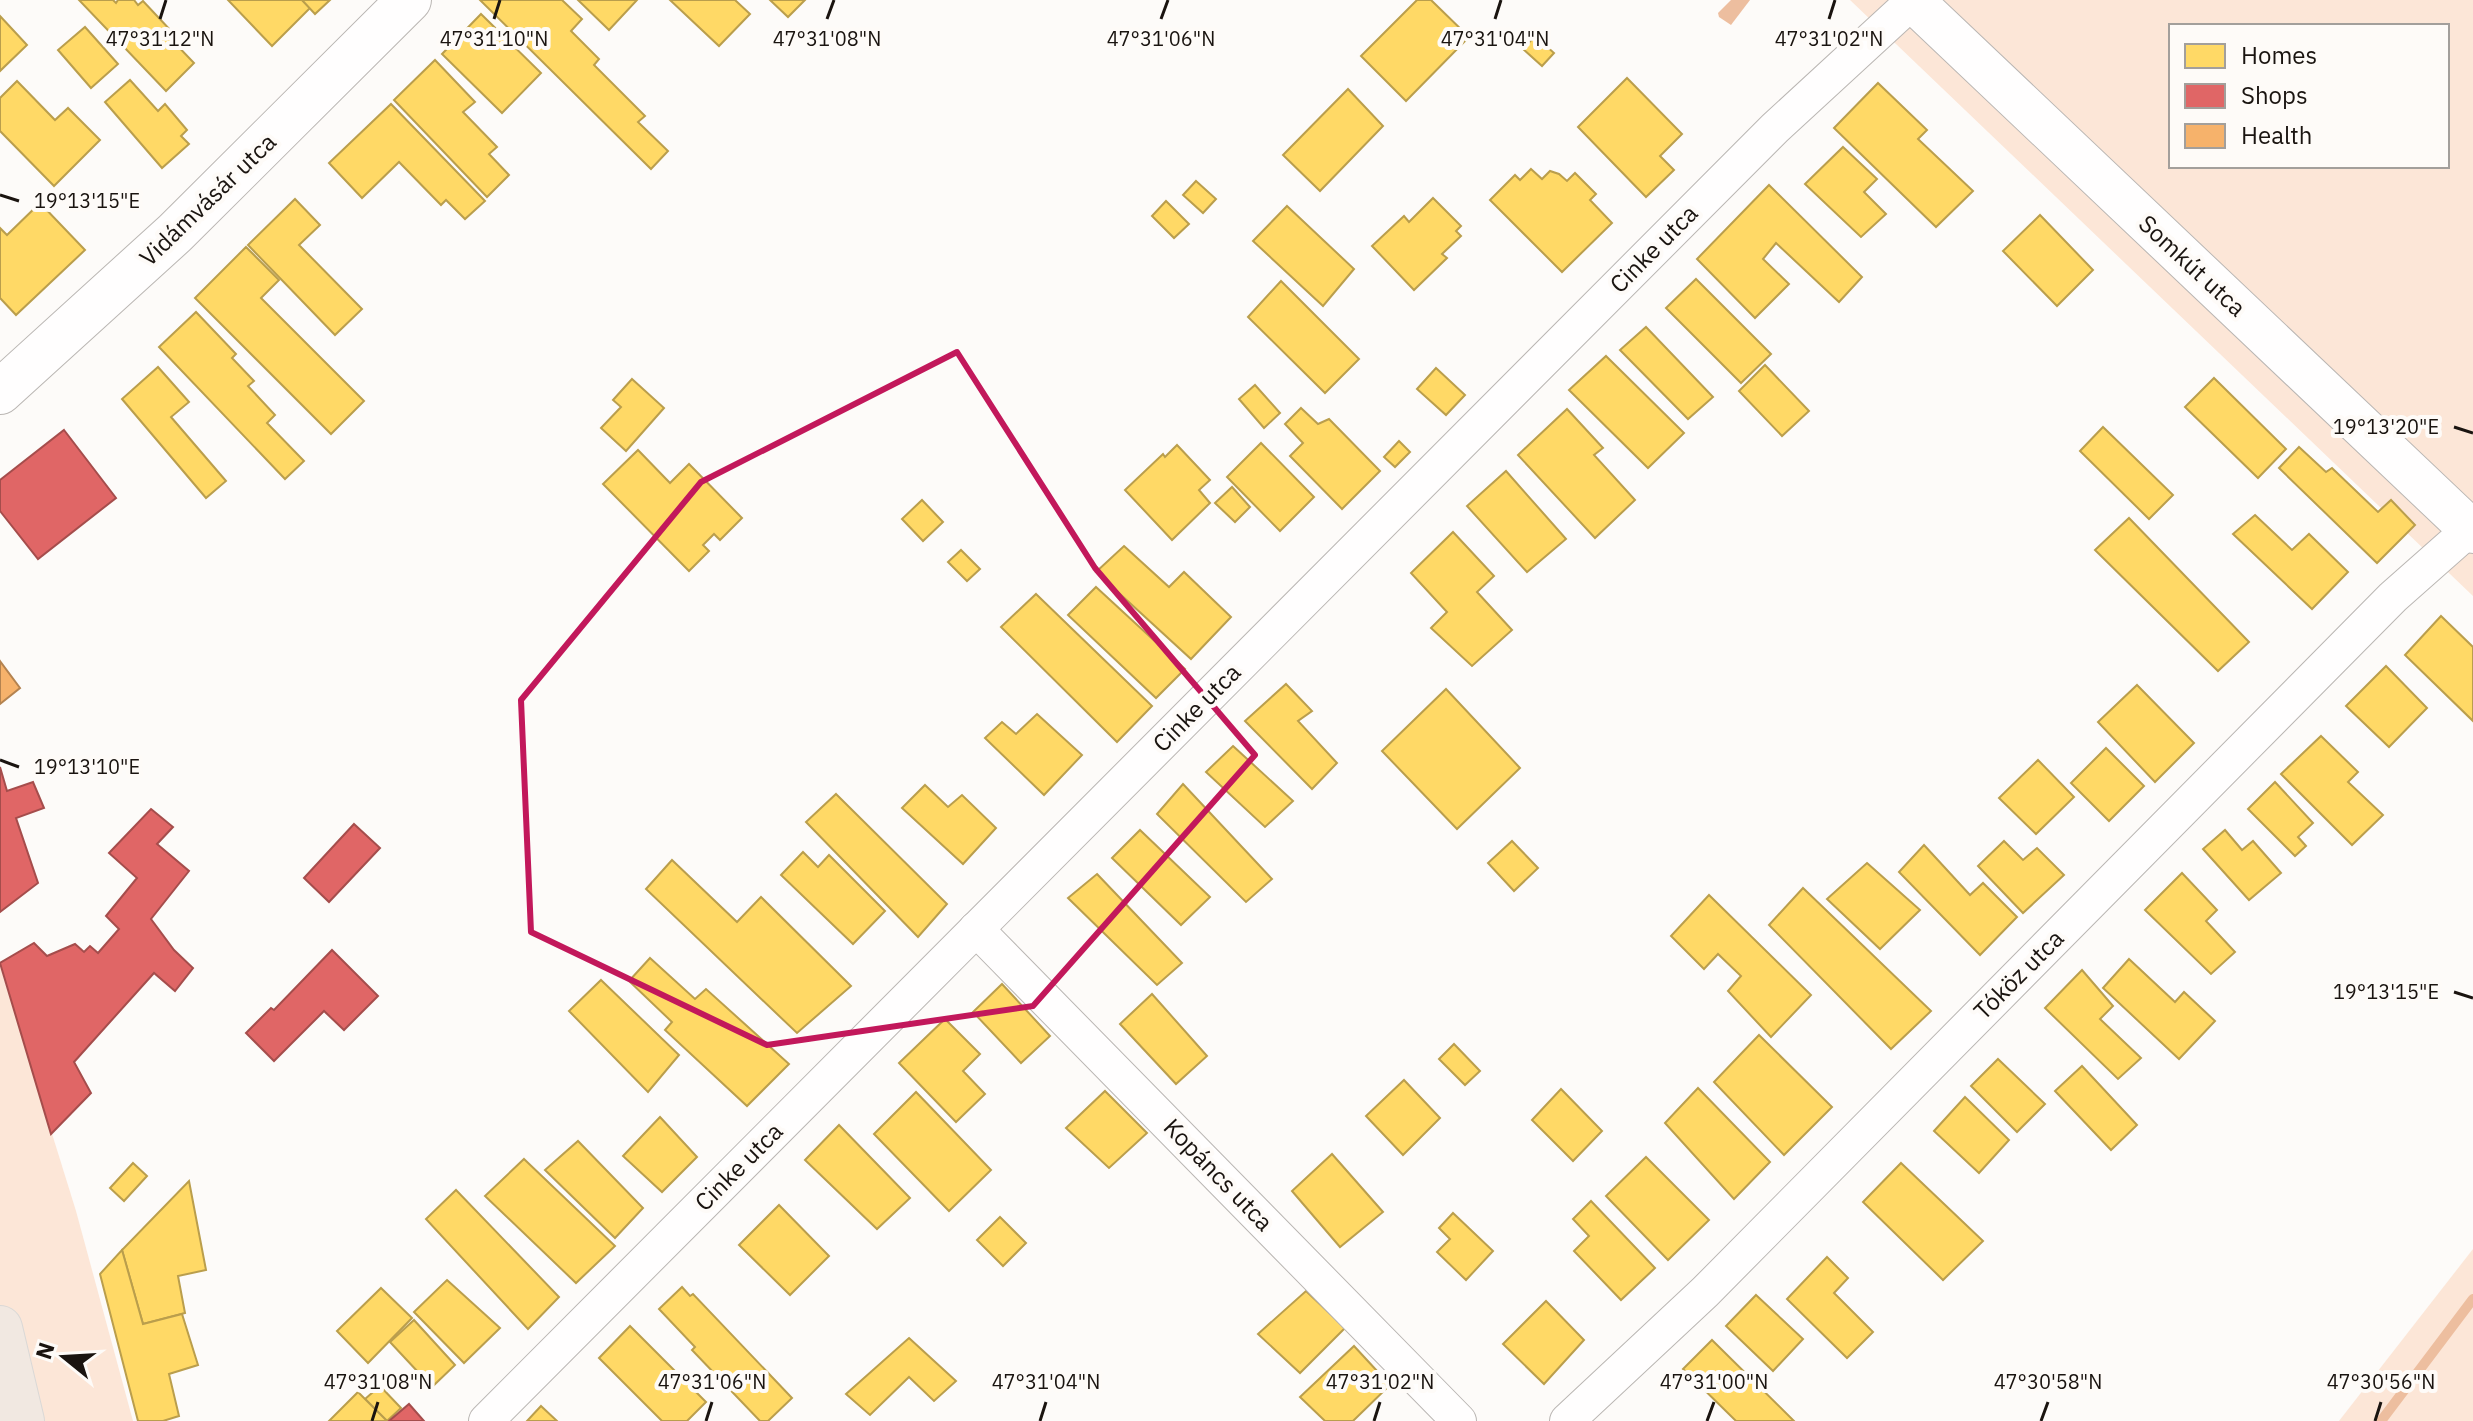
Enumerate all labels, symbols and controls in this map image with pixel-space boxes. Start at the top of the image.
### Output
legend [2169,24,2449,168]
text: 47°31'12"N [106,25,214,52]
text: 47°31'10"N [440,25,548,52]
text: 47°31'08"N [773,25,881,52]
text: 47°31'06"N [1107,25,1215,52]
text: 47°31'04"N [1441,25,1549,52]
text: 47°31'02"N [1775,25,1883,52]
text: Homes [2241,39,2317,71]
text: Shops [2241,79,2308,111]
text: Health [2241,119,2312,151]
street label: Vidámvásár utca [132,126,283,273]
text: 19°13'15"E [34,187,140,214]
street label: Cinke utca [1602,197,1704,299]
street label: Somkút utca [2132,207,2253,323]
text: 19°13'20"E [2333,413,2439,440]
street label: Cinke utca [1145,656,1247,758]
text: 19°13'10"E [34,753,140,780]
street label: Tóköz utca [1966,922,2070,1026]
text: 19°13'15"E [2333,978,2439,1005]
street label: Kopáncs utca [1157,1111,1281,1238]
street label: Cinke utca [687,1115,789,1217]
north arrow [24,1317,104,1397]
text: N [28,1339,61,1363]
text: 47°31'08"N [324,1368,432,1395]
text: 47°31'06"N [658,1368,766,1395]
text: 47°31'04"N [992,1368,1100,1395]
text: 47°31'02"N [1326,1368,1434,1395]
text: 47°31'00"N [1660,1368,1768,1395]
text: 47°30'58"N [1994,1368,2102,1395]
text: 47°30'56"N [2327,1368,2435,1395]

